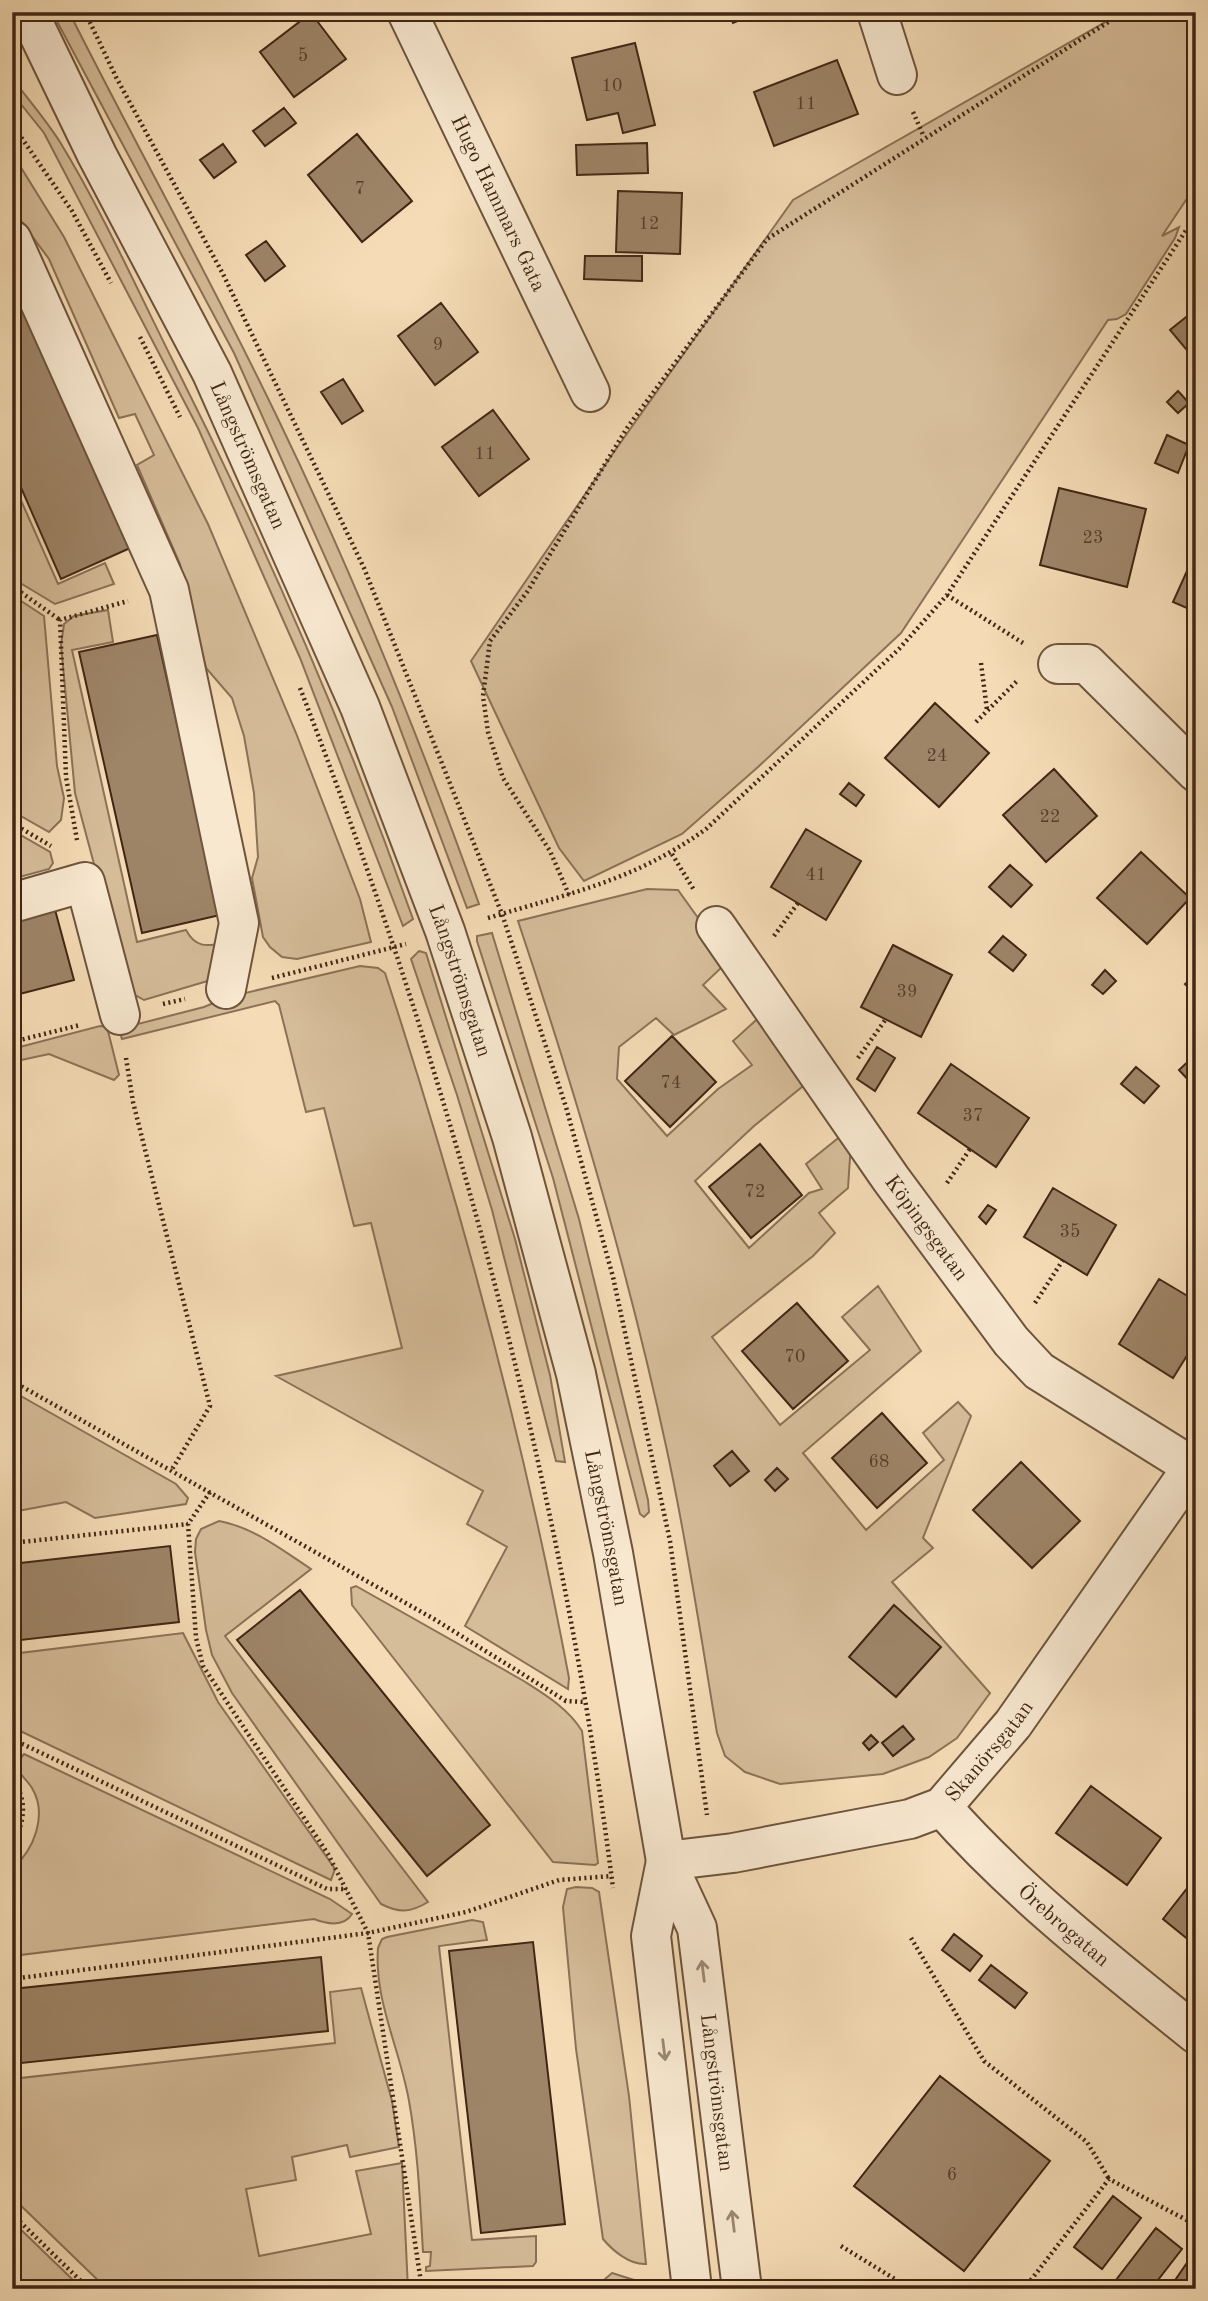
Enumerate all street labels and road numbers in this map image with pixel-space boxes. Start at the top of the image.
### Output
street label: Hugo Hammars Gata [446,112,549,295]
street label: Långströmsgatan [205,379,289,533]
street label: Långströmsgatan [424,902,494,1060]
street label: Köpingsgatan [880,1172,972,1285]
street label: Långströmsgatan [580,1448,631,1608]
street label: Skanörsgatan [942,1697,1038,1807]
street label: Örebrogatan [1013,1878,1113,1971]
street label: Långströmsgatan [696,2012,736,2173]

